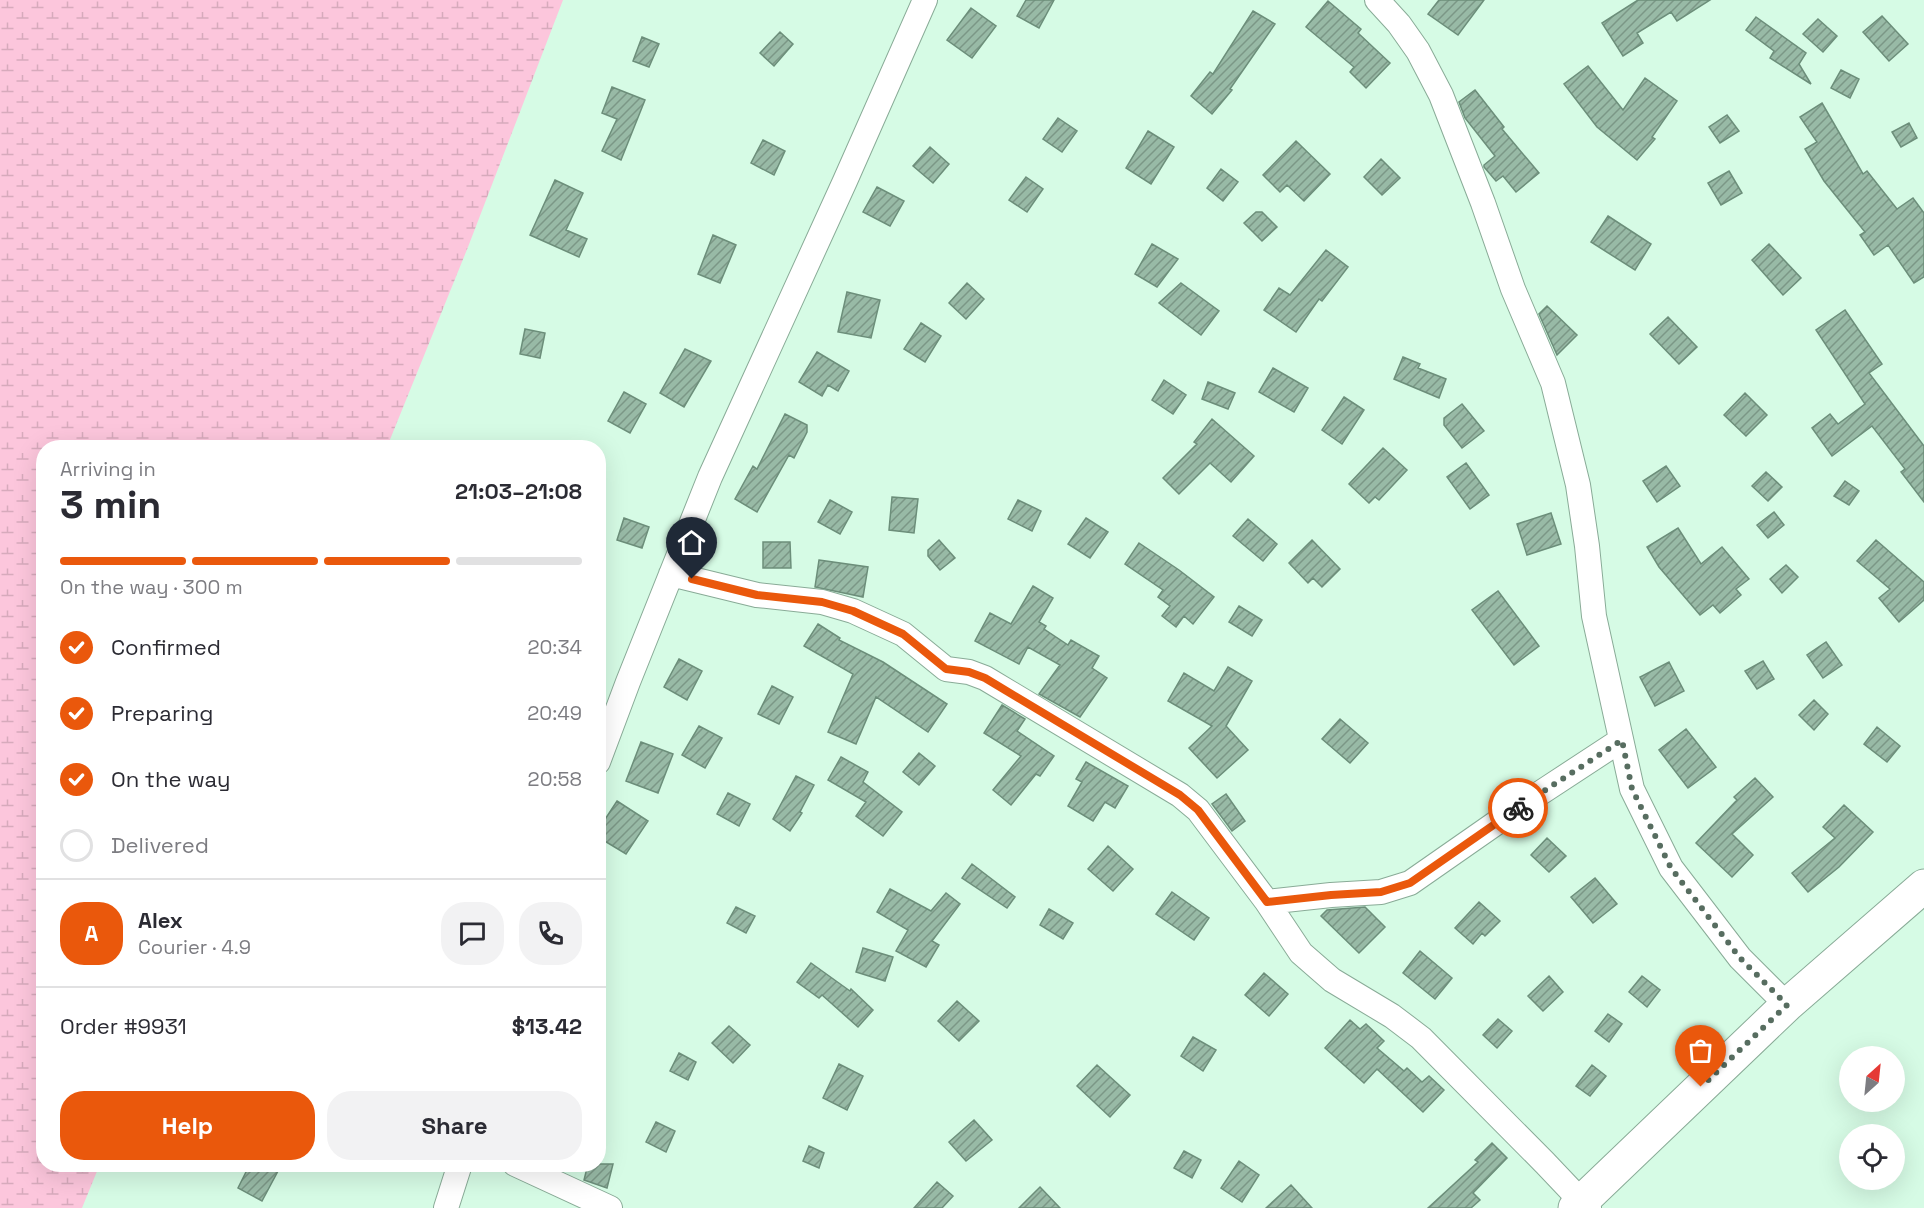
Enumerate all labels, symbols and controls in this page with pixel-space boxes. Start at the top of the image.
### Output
text: Arriving in [60,456,156,482]
text: 21:03–21:08 [455,477,582,505]
text: 3 min [60,480,161,529]
pin [666,517,717,579]
icon: home [675,526,708,559]
text: On the way · 300 m [60,574,243,600]
icon: check [60,631,93,664]
text: Confirmed [111,633,221,661]
text: 20:34 [527,634,582,660]
icon: check [60,697,93,730]
text: Preparing [111,699,213,727]
text: 20:49 [527,700,582,726]
icon: check [60,763,93,796]
text: On the way [111,765,230,793]
text: 20:58 [528,766,582,792]
courier [1488,778,1548,838]
icon: bike [1502,792,1535,825]
text: Delivered [111,831,209,859]
button: chat [441,902,504,965]
button: phone [519,902,582,965]
text: Alex [138,906,183,934]
text: A [85,919,98,947]
text: Courier · 4.9 [138,934,251,960]
text: Order #9931 [60,1012,187,1040]
text: $13.42 [512,1012,582,1040]
pin [1675,1025,1726,1087]
icon: bag [1684,1034,1717,1067]
north arrow [1839,1046,1905,1112]
map controls [1839,1046,1905,1190]
button: Help [60,1091,315,1160]
button: Share [327,1091,582,1160]
button: locate [1839,1124,1905,1190]

